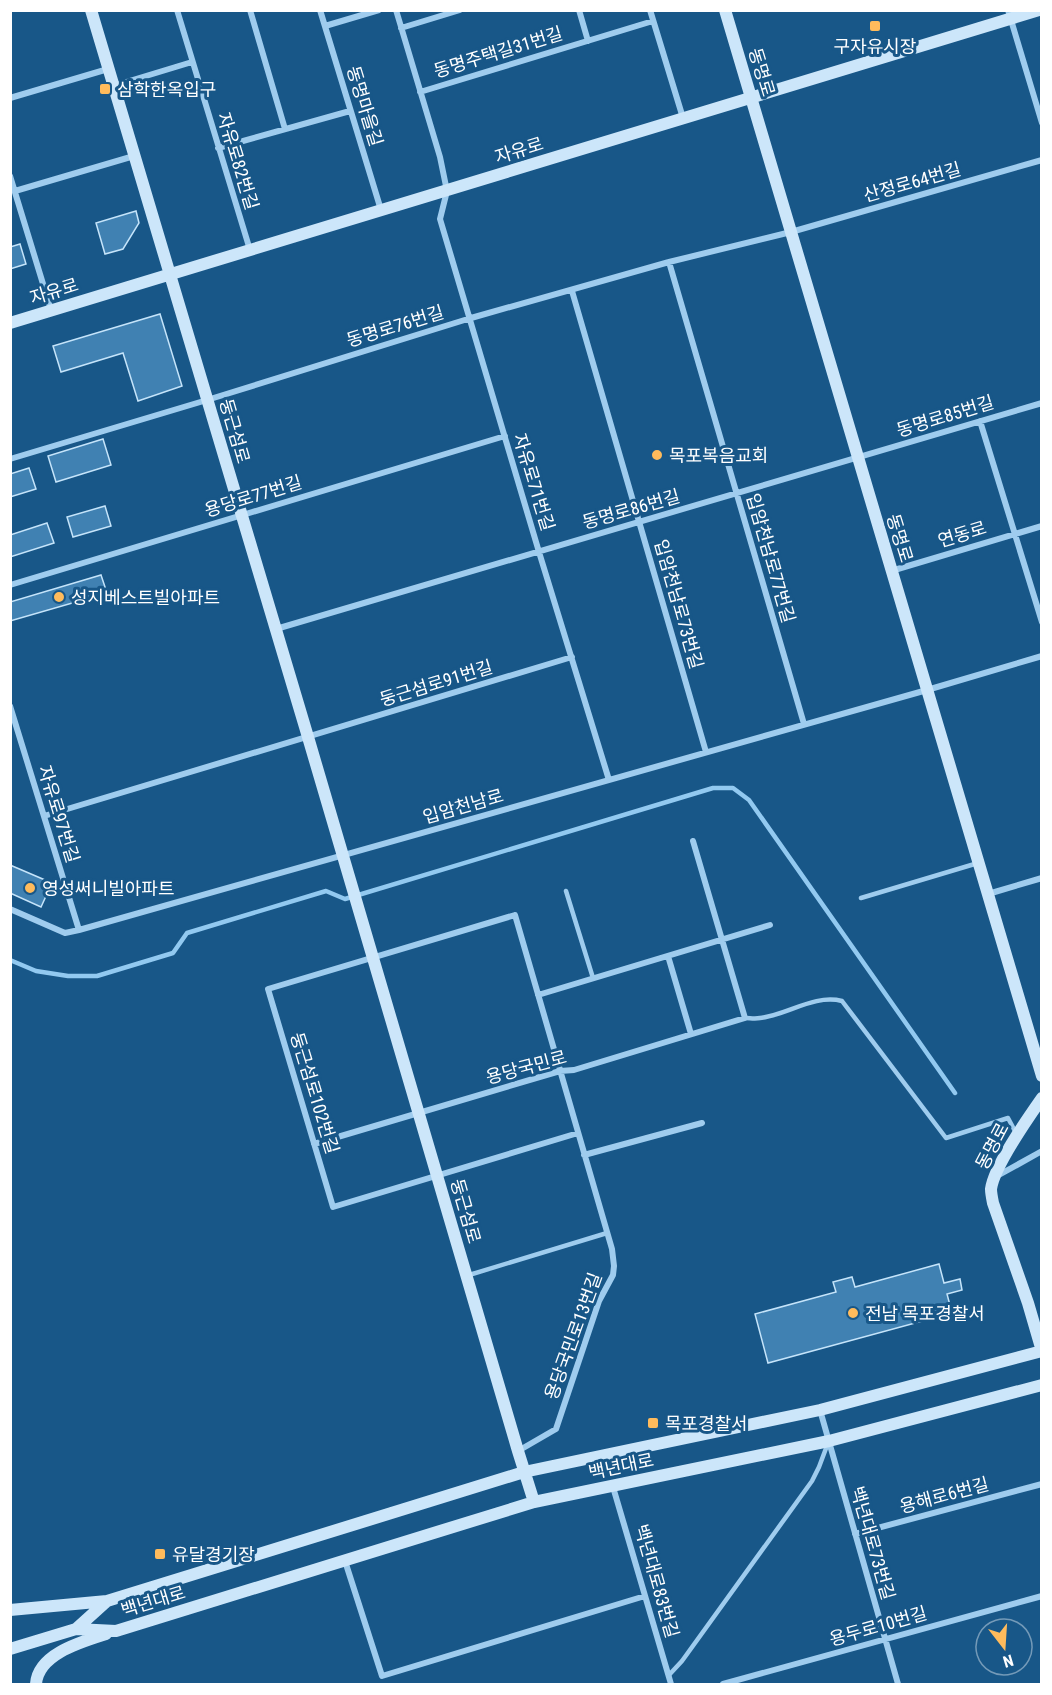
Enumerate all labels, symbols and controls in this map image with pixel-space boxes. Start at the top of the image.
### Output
marker: 구자유시장 [868,19,882,33]
street label: 동명주택길31번길 [431,22,565,82]
place label: 구자유시장 [834,36,916,57]
street label: 동명로 [745,45,779,99]
street label: 동명마을길 [343,63,387,149]
place label: 삼학한옥입구 [117,79,216,100]
marker: 삼학한옥입구 [98,82,112,96]
street label: 자유로82번길 [213,110,263,212]
street label: 자유로 [492,133,546,167]
street label: 산정로64번길 [861,158,963,206]
street label: 자유로 [27,274,81,308]
street label: 동명로76번길 [344,301,446,351]
street label: 동명로85번길 [894,391,996,441]
street label: 둥근섬로 [216,396,254,466]
street label: 자유로71번길 [509,431,559,533]
place label: 목포복음교회 [669,445,768,466]
marker: 목포복음교회 [650,448,664,462]
street label: 용당로77번길 [202,471,304,521]
street label: 동명로86번길 [580,485,682,533]
street label: 입암천남로77번길 [742,491,800,625]
street label: 동명로 [883,511,917,565]
street label: 연동로 [935,517,989,551]
street label: 입암천남로73번길 [650,537,708,671]
place label: 성지베스트빌아파트 [71,587,220,608]
marker: 성지베스트빌아파트 [52,590,66,604]
street label: 둥근섬로91번길 [377,656,495,710]
street label: 자유로97번길 [34,763,84,865]
street label: 입암천남로 [420,784,506,828]
place label: 영성써니빌아파트 [42,878,174,899]
marker: 영성써니빌아파트 [23,881,37,895]
street label: 둥근섬로102번길 [287,1030,343,1156]
street label: 용당국민로 [483,1046,569,1088]
street label: 동명로 [971,1119,1013,1173]
street label: 둥근섬로 [447,1176,485,1246]
street label: 용당국민로13번길 [540,1270,606,1402]
place label: 전남 목포경찰서 [865,1303,985,1324]
marker: 전남 목포경찰서 [846,1306,860,1320]
place label: 목포경찰서 [665,1413,748,1434]
marker: 목포경찰서 [646,1416,660,1430]
street label: 백년대로 [586,1449,656,1483]
street label: 용해로6번길 [897,1473,991,1517]
street label: 백년대로73번길 [847,1484,899,1602]
street label: 백년대로83번길 [631,1522,683,1640]
place label: 유달경기장 [172,1544,255,1565]
marker: 유달경기장 [153,1547,167,1561]
street label: 백년대로 [118,1581,188,1621]
street label: 용두로10번길 [827,1602,929,1650]
north arrow [974,1617,1034,1677]
text: N [1001,1650,1016,1671]

